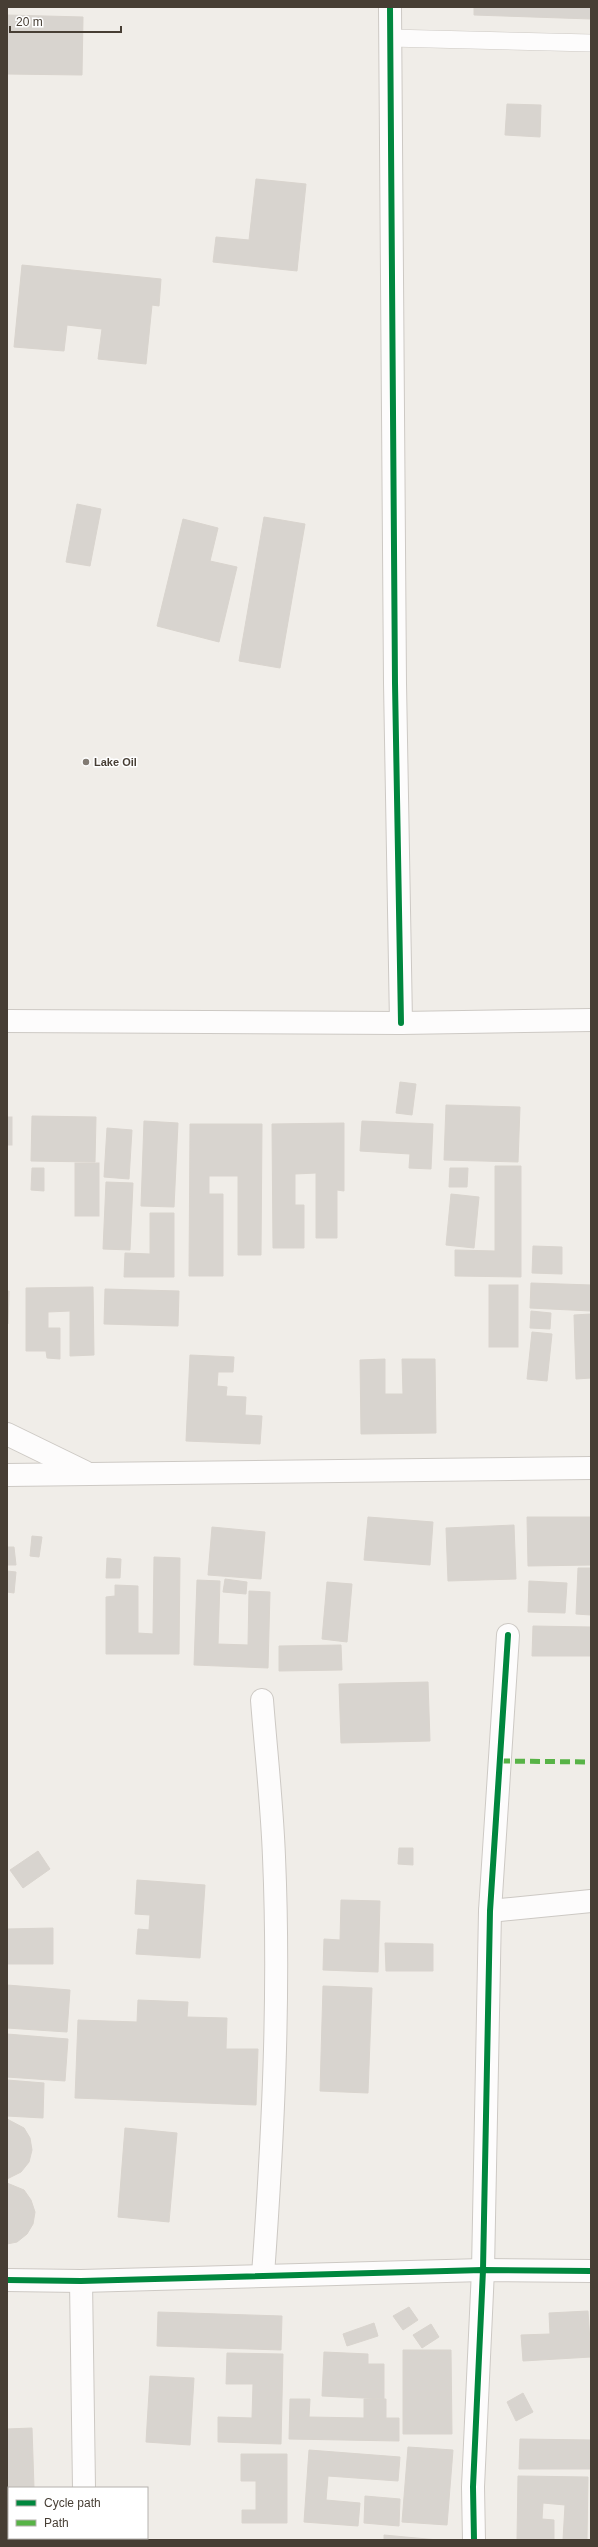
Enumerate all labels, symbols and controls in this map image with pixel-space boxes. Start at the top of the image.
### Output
scale bar [10,8,121,34]
text: 20 m [16,15,43,29]
place label: Lake Oil [94,756,137,768]
marker: Lake Oil [81,757,91,767]
legend [8,2487,148,2539]
text: Cycle path [44,2496,101,2510]
text: Path [44,2516,69,2530]

